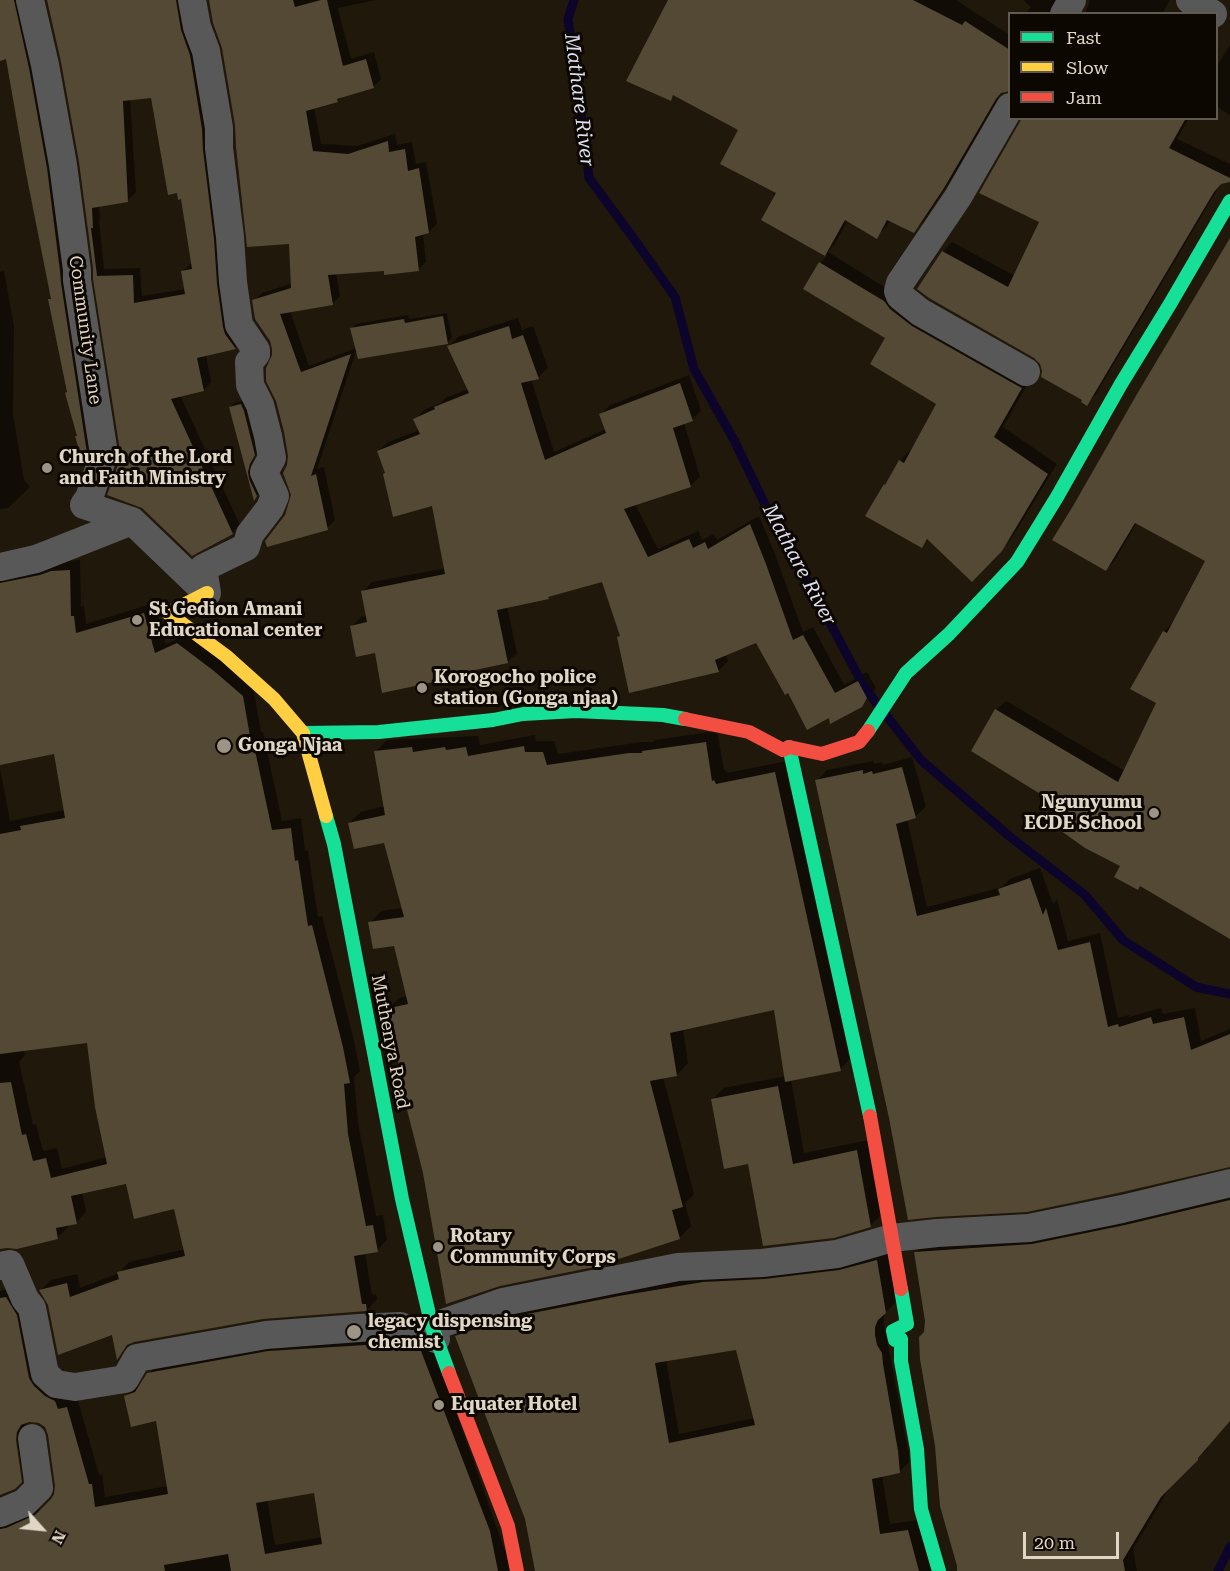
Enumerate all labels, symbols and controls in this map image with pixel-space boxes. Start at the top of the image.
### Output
legend [1008,12,1218,120]
text: Fast [1066,27,1101,48]
water label: Mathare River [559,32,599,168]
text: Slow [1066,57,1108,78]
text: Jam [1066,87,1102,108]
street label: Community Lane [64,254,106,406]
place label: Church of the Lord and Faith Ministry [59,447,232,490]
marker: Church of the Lord and Faith Ministry [40,461,54,475]
water label: Mathare River [757,500,841,630]
place label: St Gedion Amani Educational center [149,599,322,642]
marker: St Gedion Amani Educational center [130,613,144,627]
place label: Korogocho police station (Gonga njaa) [434,667,618,710]
marker: Korogocho police station (Gonga njaa) [415,681,429,695]
place label: Gonga Njaa [238,735,342,757]
marker: Gonga Njaa [215,737,233,755]
place label: Ngunyumu ECDE School [1024,792,1142,834]
marker: Ngunyumu ECDE School [1147,806,1161,820]
street label: Muthenya Road [366,973,414,1111]
place label: Rotary Community Corps [450,1226,616,1268]
marker: Rotary Community Corps [431,1240,445,1254]
place label: legacy dispensing chemist [368,1311,532,1354]
marker: legacy dispensing chemist [345,1323,363,1341]
place label: Equater Hotel [451,1394,577,1416]
marker: Equater Hotel [432,1398,446,1412]
north arrow [12,1499,72,1559]
scale bar [1026,1520,1122,1558]
text: N [47,1528,70,1547]
text: 20 m [1034,1532,1075,1553]

